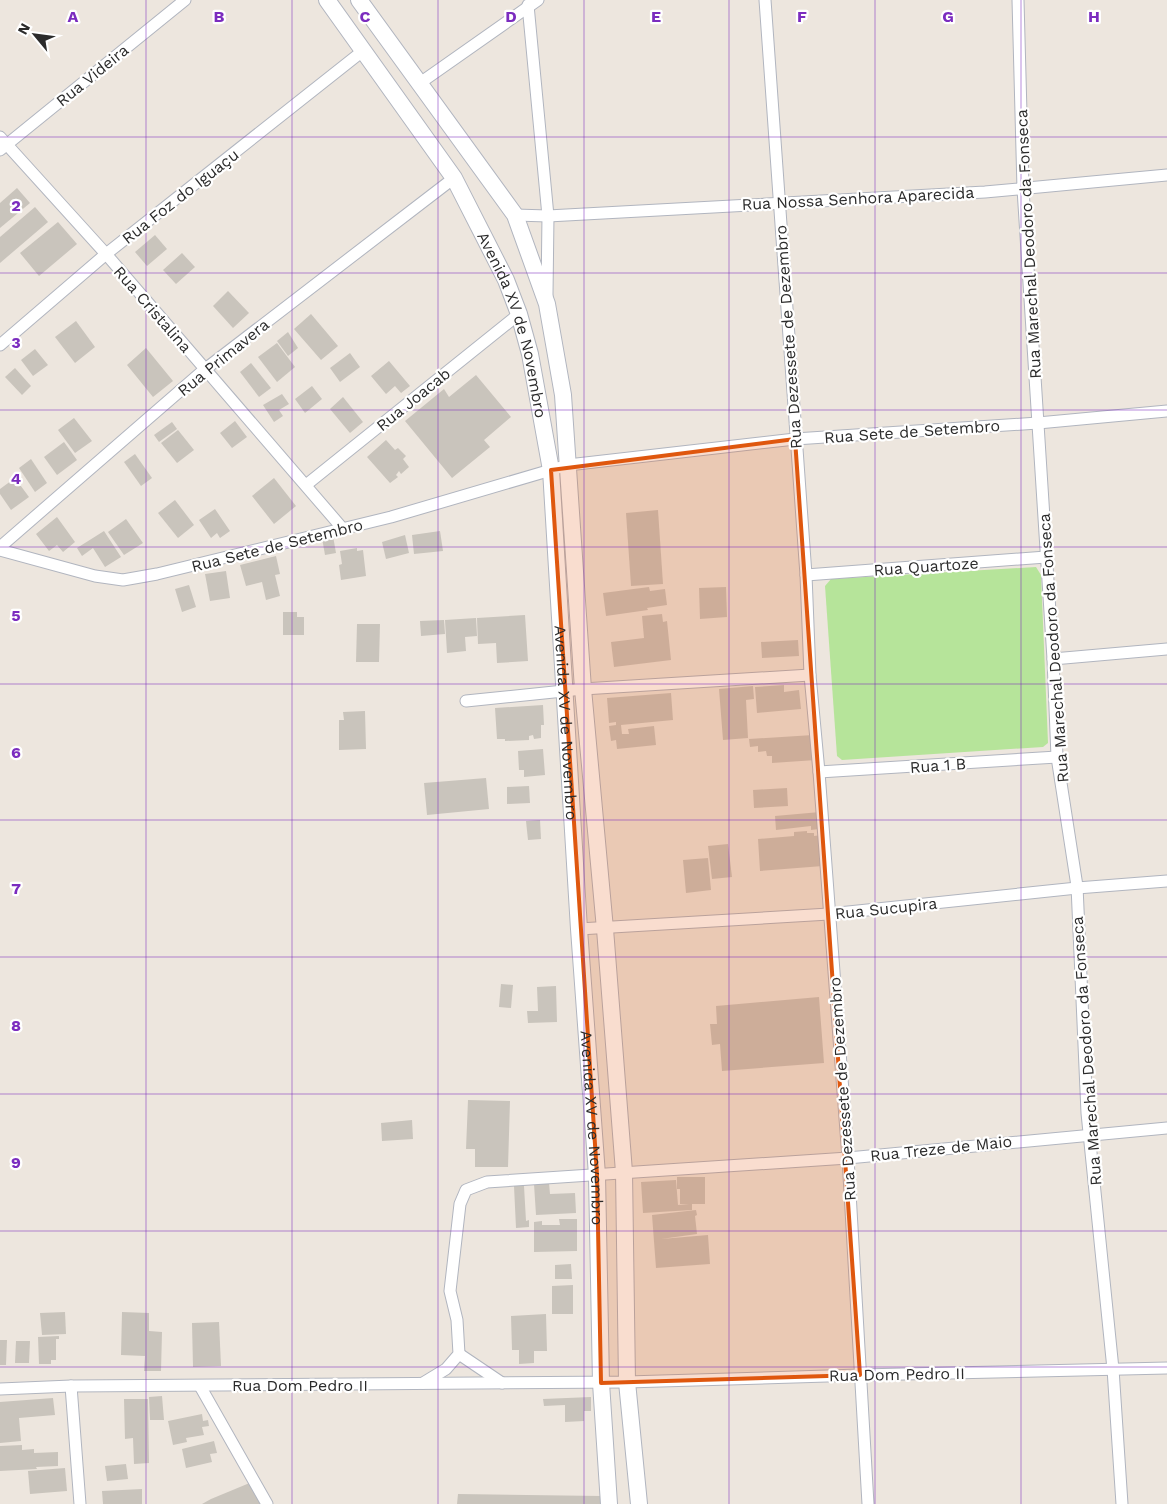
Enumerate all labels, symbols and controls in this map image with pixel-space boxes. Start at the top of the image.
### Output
text: A [68,7,79,26]
text: B [214,7,225,26]
text: C [360,7,371,26]
text: D [505,7,517,26]
text: E [651,7,661,26]
text: F [797,7,807,26]
text: G [942,7,954,26]
text: H [1088,7,1100,26]
north arrow [10,10,60,60]
text: N [14,20,33,37]
street label: Rua Videira [52,40,132,110]
street label: Rua Marechal Deodoro da Fonseca [1012,109,1045,379]
street label: Rua Foz do Iguaçu [118,145,242,248]
street label: Rua Nossa Senhora Aparecida [741,183,975,214]
text: 2 [11,196,21,215]
street label: Rua Dezessete de Dezembro [771,224,806,450]
street label: Avenida XV de Novembro [473,229,550,419]
street label: Rua Cristalina [110,262,195,357]
street label: Rua Primavera [174,315,273,400]
text: 3 [11,333,21,352]
street label: Rua Joacab [372,364,454,435]
street label: Rua Sete de Setembro [823,416,1001,447]
text: 4 [11,469,21,488]
street label: Rua Marechal Deodoro da Fonseca [1035,513,1072,783]
street label: Rua Sete de Setembro [189,515,365,576]
street label: Rua Quartoze [873,553,979,580]
text: 5 [11,606,21,625]
street label: Avenida XV de Novembro [550,625,581,821]
text: 6 [11,743,21,762]
street label: Rua 1 B [909,754,967,777]
text: 7 [11,879,21,898]
street label: Rua Sucupira [834,894,938,923]
street label: Rua Marechal Deodoro da Fonseca [1068,916,1105,1186]
street label: Rua Dezessete de Dezembro [825,976,860,1202]
text: 8 [11,1016,21,1035]
street label: Avenida XV de Novembro [576,1030,607,1225]
street label: Rua Treze de Maio [869,1132,1013,1165]
text: 9 [11,1153,21,1172]
street label: Rua Dom Pedro II [829,1364,965,1385]
street label: Rua Dom Pedro II [232,1376,368,1395]

